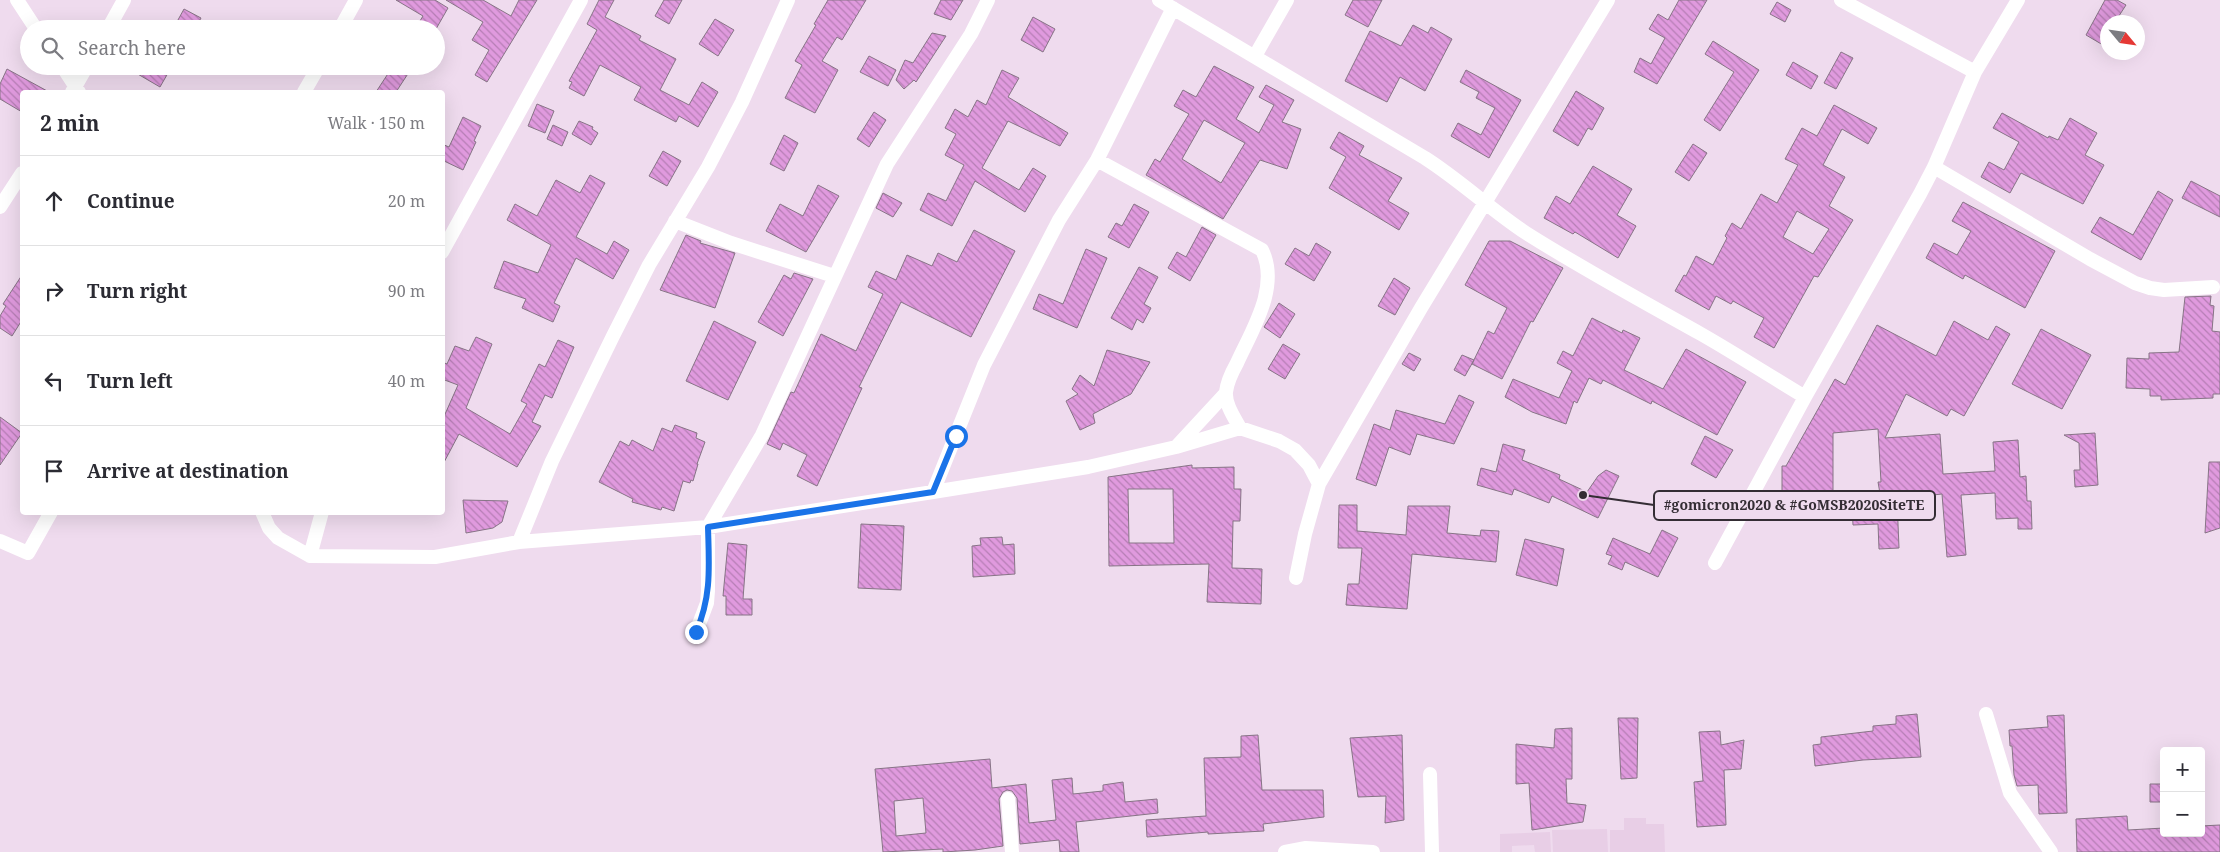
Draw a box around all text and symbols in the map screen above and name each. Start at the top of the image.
north arrow [2100,15,2145,60]
search box [20,20,445,75]
icon: search [38,34,66,62]
text: Search here [78,35,186,61]
text: 2 min [40,109,99,137]
text: Walk · 150 m [328,112,425,134]
icon: ahead [40,187,68,215]
text: Continue [87,188,175,214]
text: 20 m [388,190,425,212]
icon: right [40,277,68,305]
text: Turn right [87,278,187,304]
text: 90 m [388,280,425,302]
icon: left [40,367,68,395]
text: Turn left [87,368,173,394]
text: 40 m [388,370,425,392]
route start [945,425,968,448]
icon: arrive [40,457,68,485]
text: Arrive at destination [87,458,289,484]
callout: #gomicron2020 & #GoMSB2020SiteTE [1654,491,1935,520]
text: #gomicron2020 & #GoMSB2020SiteTE [1664,495,1924,514]
route end [685,621,708,644]
map controls [2160,747,2205,837]
button: + [2160,747,2205,792]
button: − [2160,792,2205,837]

